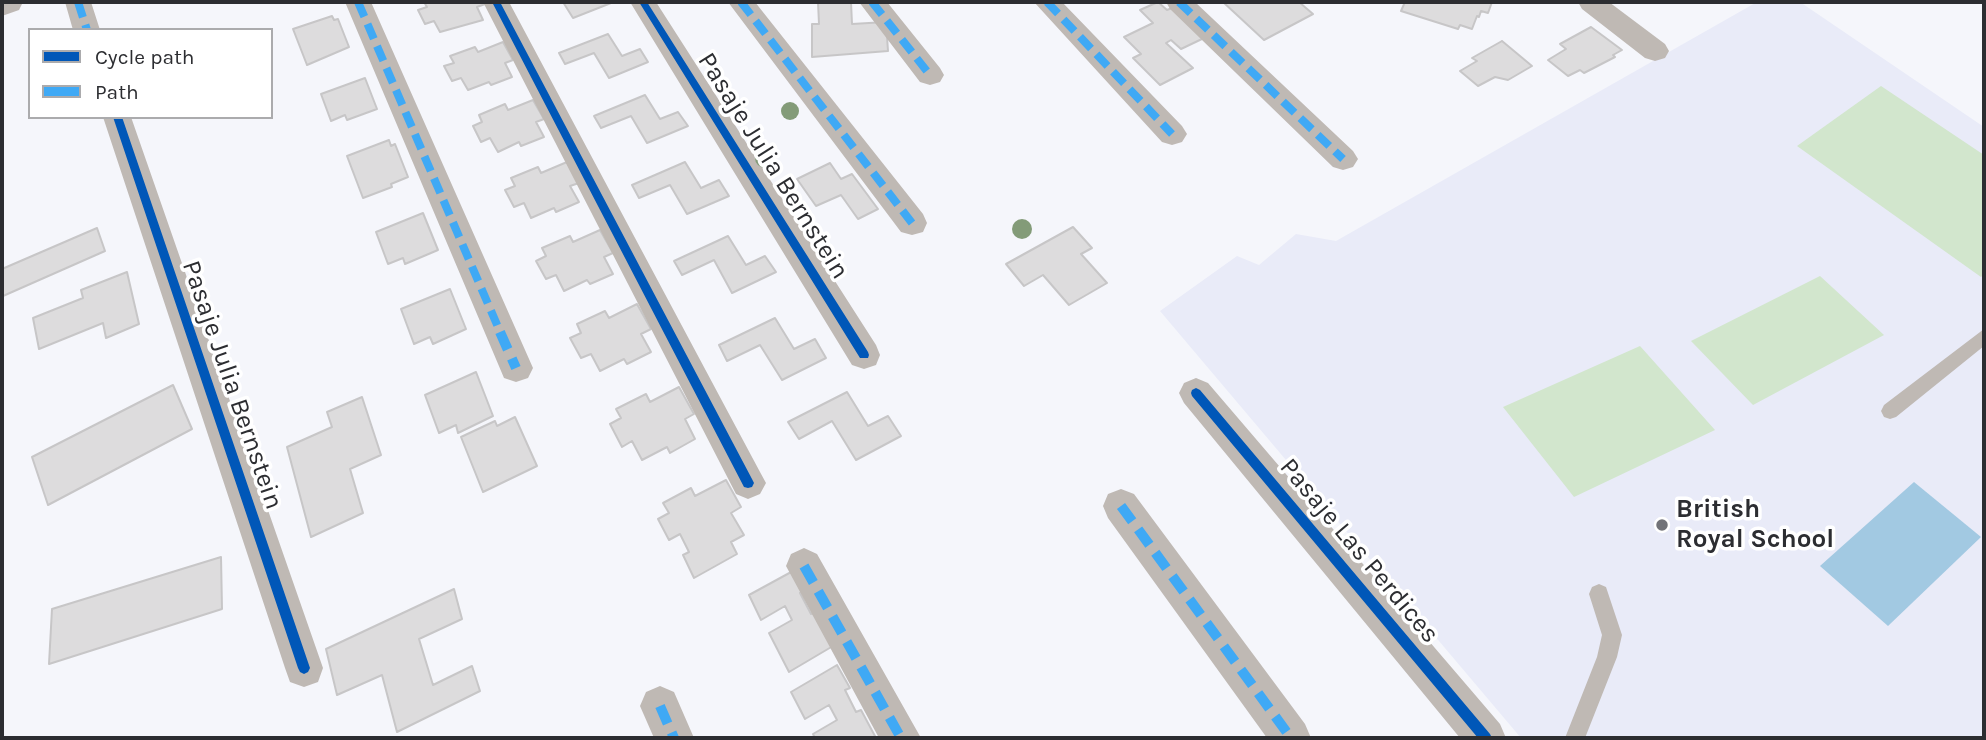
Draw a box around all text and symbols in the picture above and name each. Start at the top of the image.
legend [28,28,273,119]
text: Cycle path [95,45,195,69]
street label: Pasaje Julia Bernstein [691,47,855,285]
text: Path [95,80,139,104]
street label: Pasaje Julia Bernstein [175,257,289,513]
street label: Pasaje Las Perdices [1273,452,1445,650]
place label: British Royal School [1676,494,1834,556]
marker: British Royal School [1654,517,1670,533]

